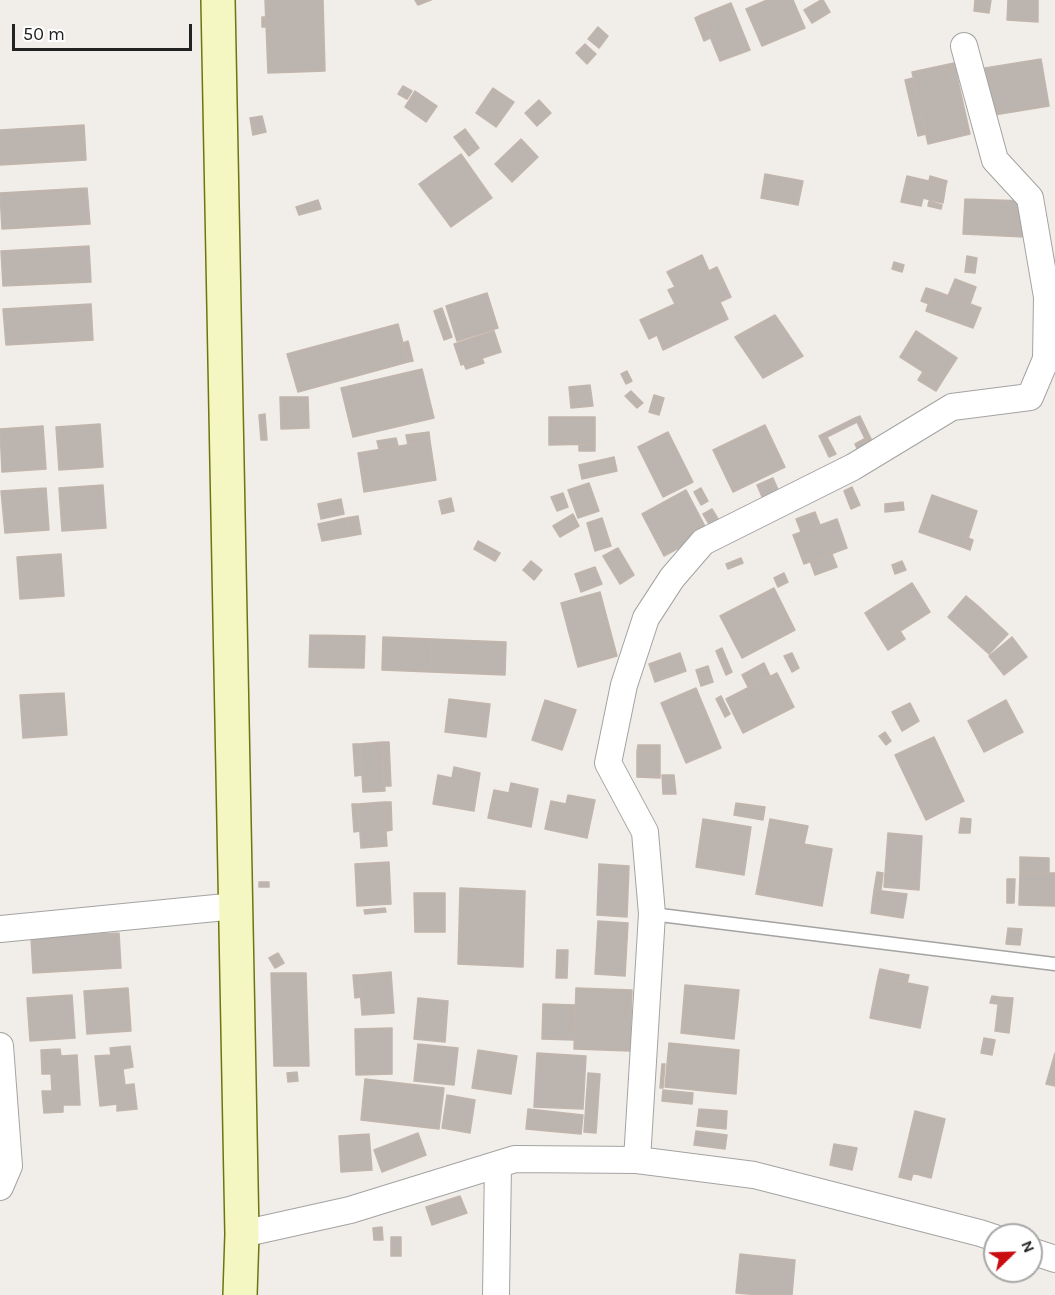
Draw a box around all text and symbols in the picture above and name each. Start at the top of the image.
scale bar [15,12,195,50]
text: 50 m [23,23,65,45]
north arrow [983,1223,1043,1283]
text: N [1017,1238,1039,1256]

